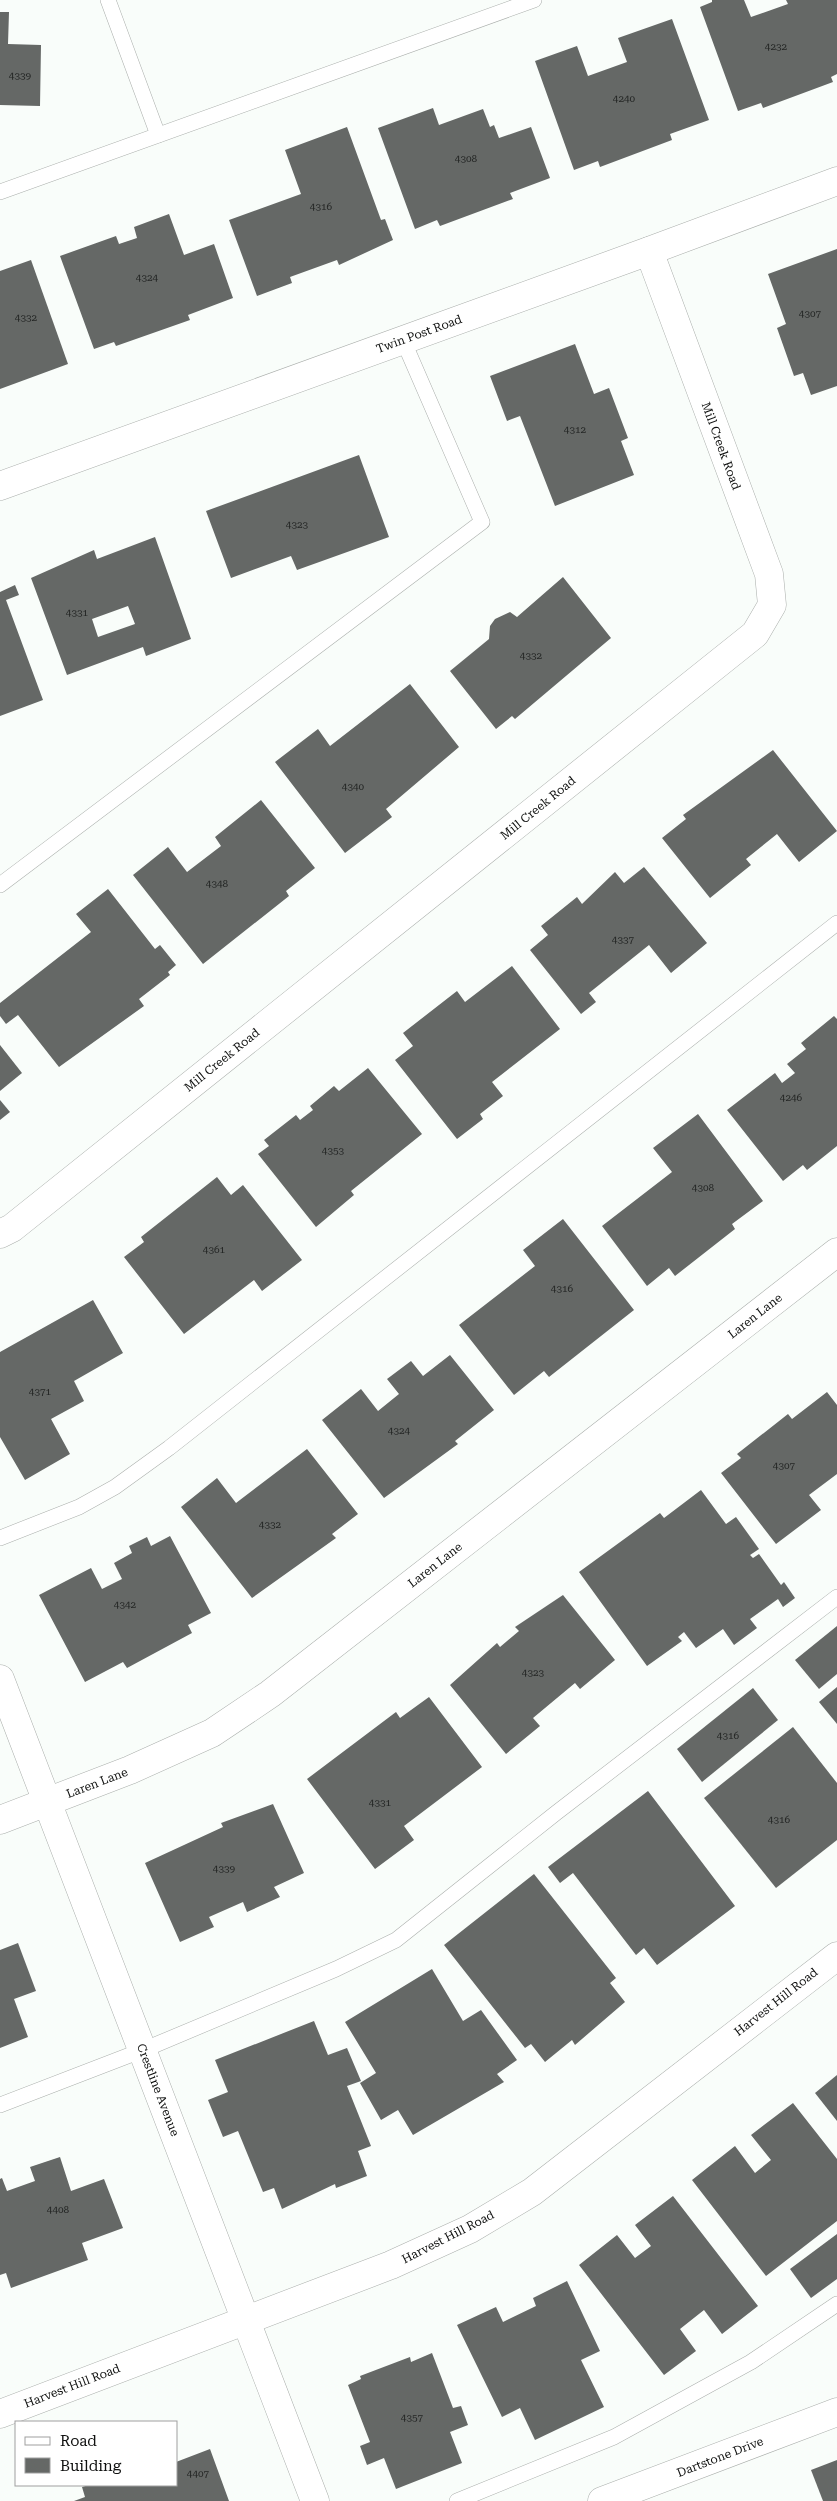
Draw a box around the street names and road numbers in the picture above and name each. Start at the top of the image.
street label: Twin Post Road [374,312,464,356]
street label: Mill Creek Road [699,400,743,492]
street label: Mill Creek Road [498,773,579,843]
street label: Mill Creek Road [182,1025,263,1095]
street label: Laren Lane [725,1290,785,1341]
street label: Laren Lane [405,1539,465,1590]
street label: Laren Lane [64,1765,130,1801]
street label: Harvest Hill Road [732,1965,821,2039]
street label: Crestline Avenue [134,2042,182,2139]
street label: Harvest Hill Road [399,2208,497,2266]
street label: Harvest Hill Road [22,2361,122,2411]
street label: Dartstone Drive [675,2434,766,2480]

